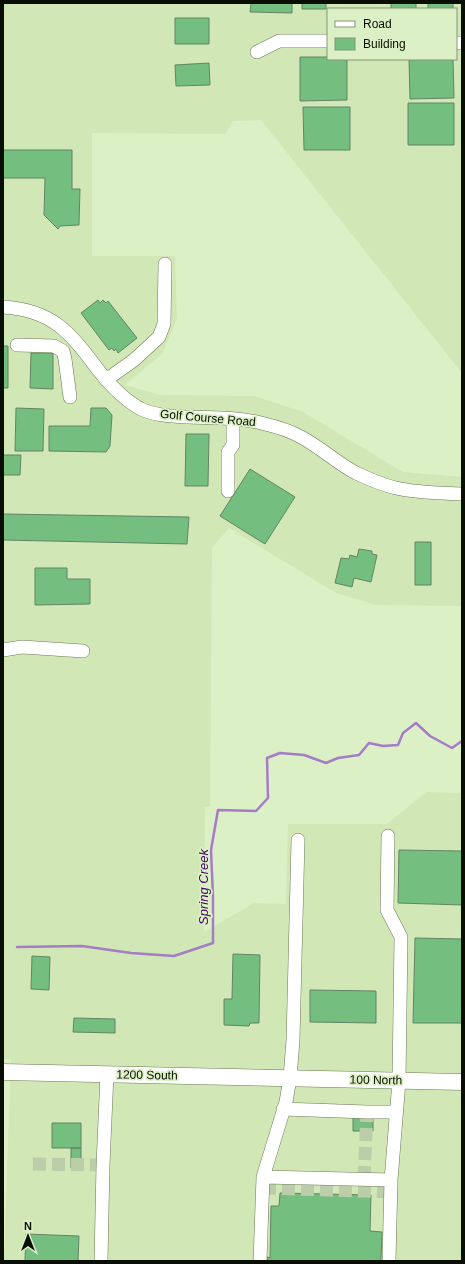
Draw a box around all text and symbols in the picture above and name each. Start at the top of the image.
legend [327,8,457,60]
text: Road [363,17,392,31]
text: Building [363,37,406,51]
street label: Golf Course Road [160,407,256,429]
water label: Spring Creek [196,848,211,925]
street label: 1200 South [116,1067,178,1083]
street label: 100 North [350,1073,402,1087]
north arrow [8,1216,48,1256]
text: N [24,1220,32,1232]

